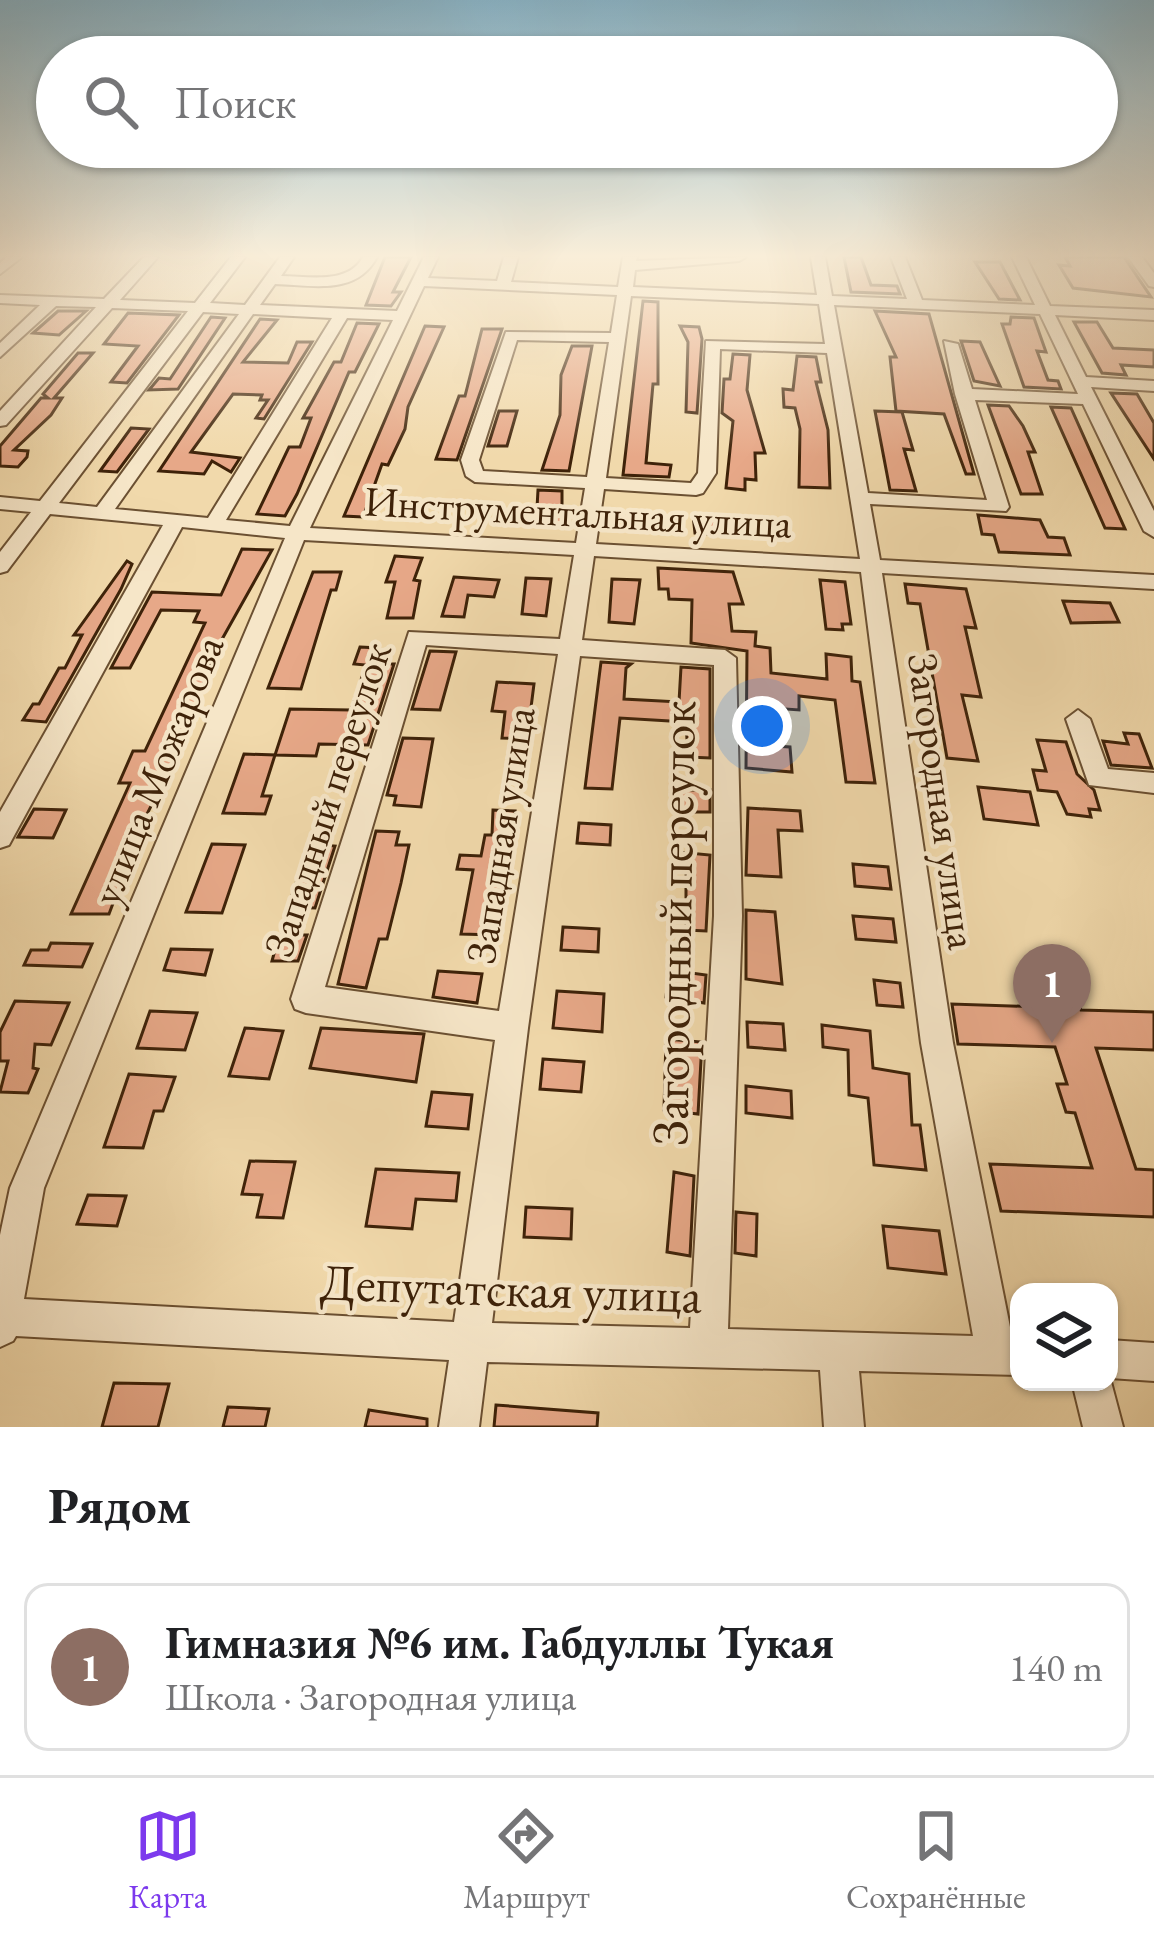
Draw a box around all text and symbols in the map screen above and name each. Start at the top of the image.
search box [36,36,1118,168]
icon: search [78,69,144,135]
text: Поиск [174,73,296,131]
street label: Инструментальная улица [363,473,793,551]
street label: улица Можарова [78,627,236,913]
street label: Западный переулок [250,635,404,963]
street label: Загородная улица [895,649,991,953]
your location [732,696,792,756]
street label: Загородный переулок [636,700,710,1146]
street label: Западная улица [453,703,547,967]
pin: 1 [1013,944,1091,1043]
street label: Депутатская улица [319,1248,704,1328]
map controls [1010,1283,1118,1391]
button: layers [1010,1283,1118,1391]
text: Рядом [48,1472,191,1538]
text: Гимназия №6 им. Габдуллы Тукая [165,1613,834,1671]
text: 1 [80,1642,100,1693]
text: 140 m [1009,1642,1103,1693]
text: Школа · Загородная улица [165,1671,576,1722]
tab: Карта [128,1803,207,1918]
tab: Маршрут [463,1803,590,1918]
tab: Сохранённые [846,1803,1026,1918]

